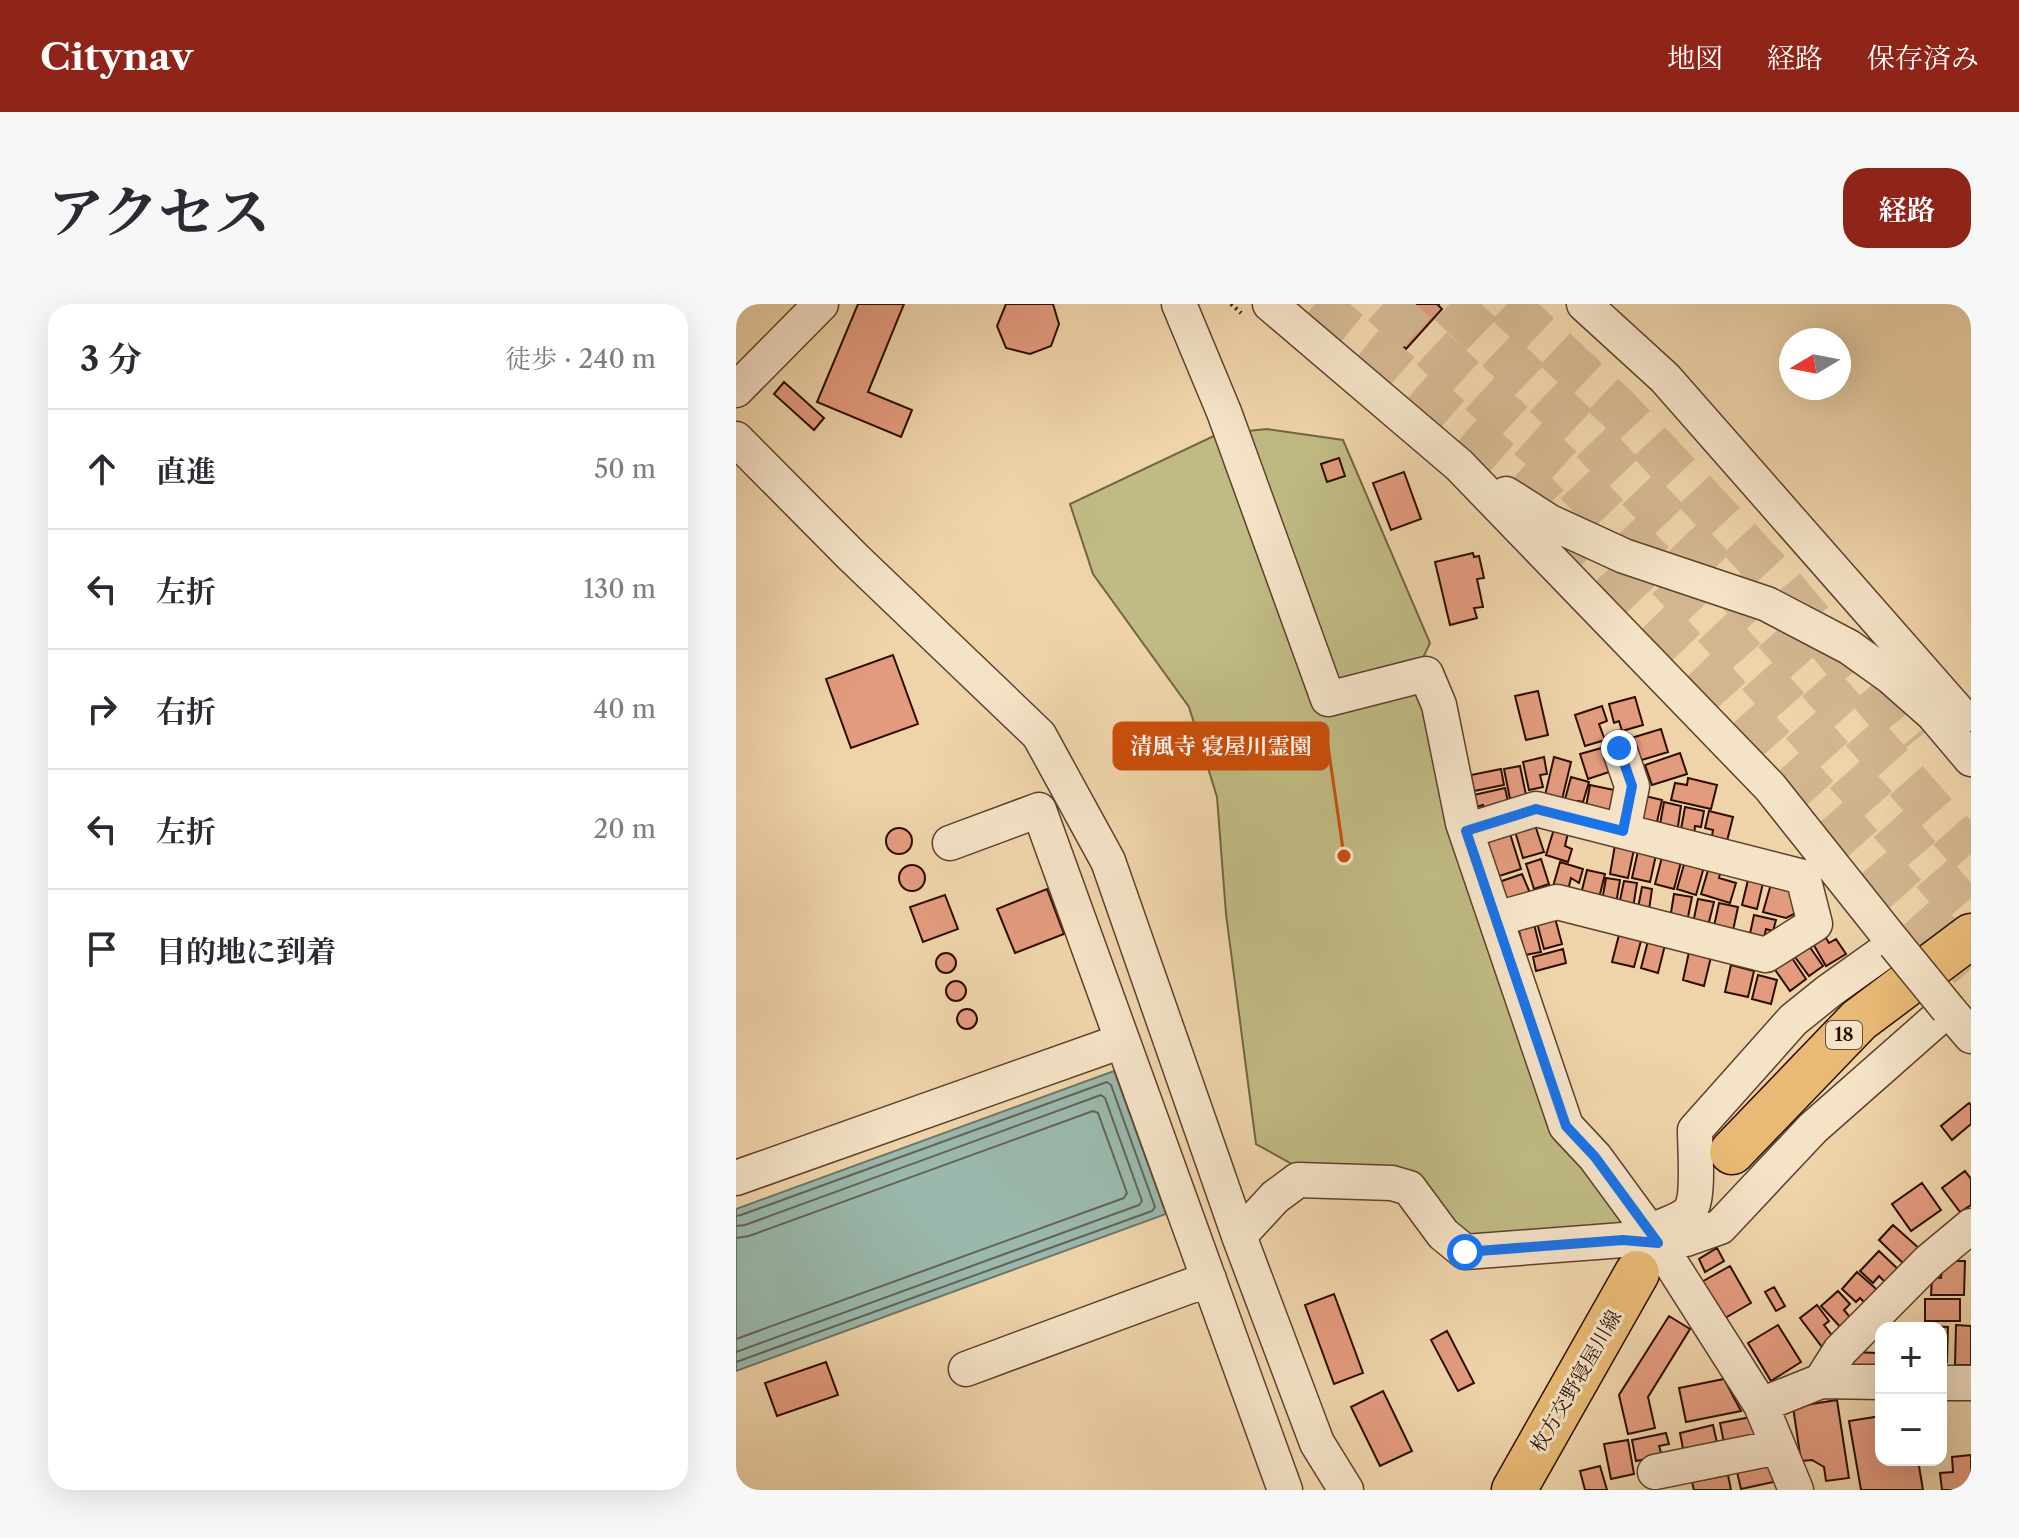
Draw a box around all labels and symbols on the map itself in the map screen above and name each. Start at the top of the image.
north arrow [1779,328,1851,400]
callout: 清風寺 寝屋川霊園 [1114,723,1328,769]
route end [1601,730,1637,766]
text: 清風寺 寝屋川霊園 [1130,733,1312,760]
road number: 18 [1826,1021,1862,1049]
route start [1447,1234,1483,1270]
street label: 枚方交野寝屋川線 [1526,1306,1626,1456]

